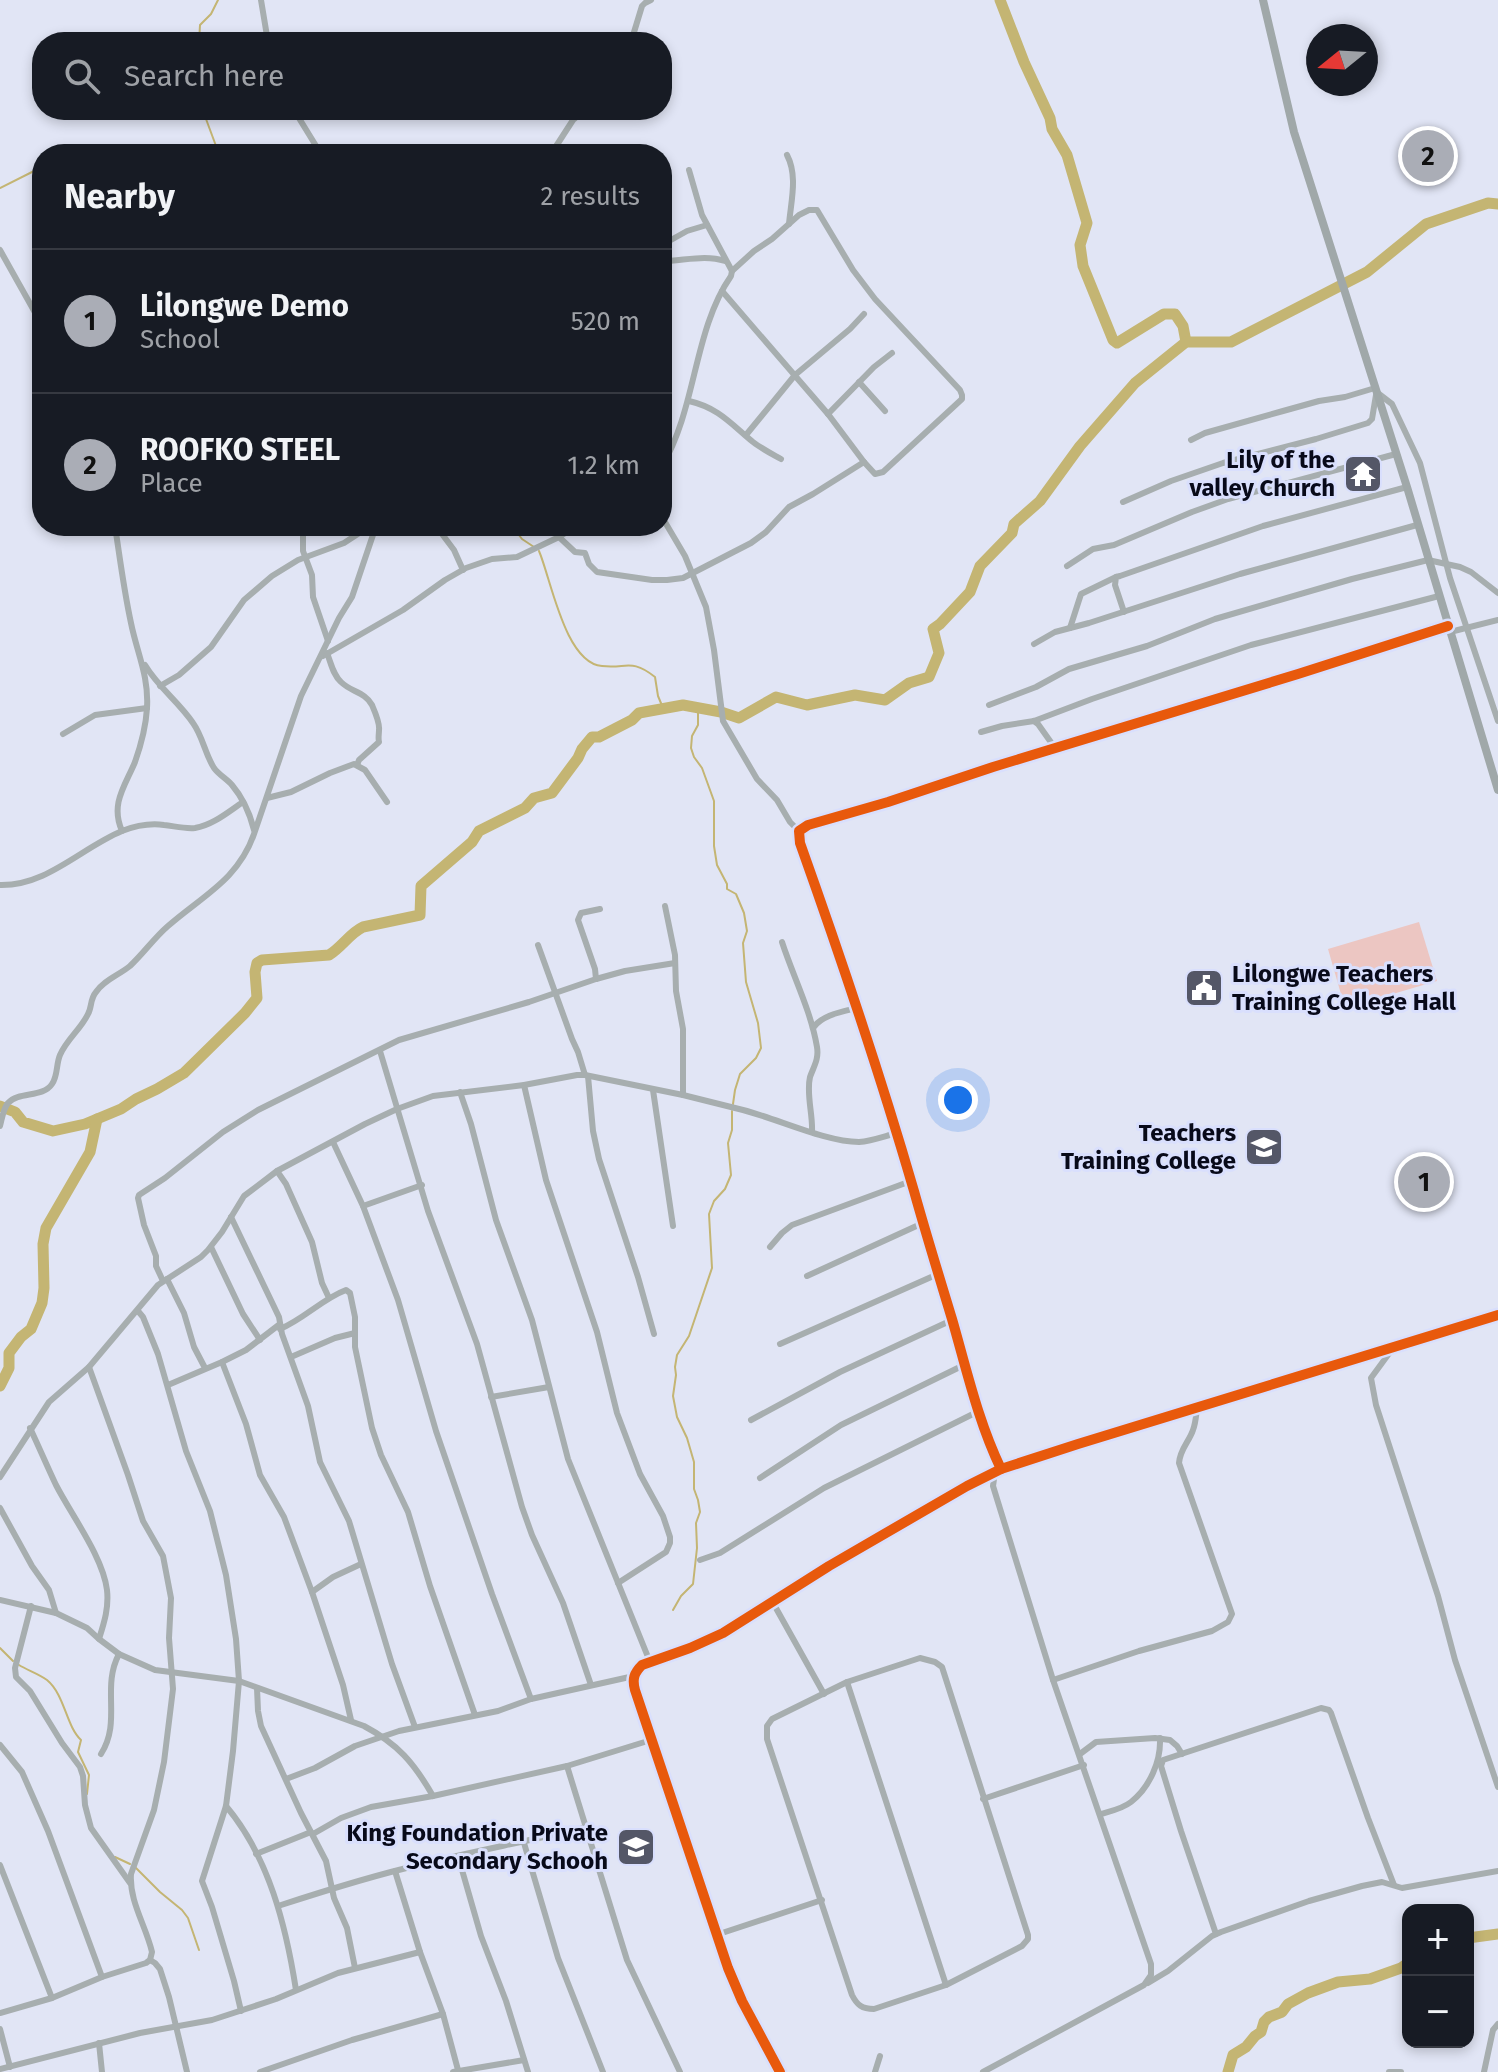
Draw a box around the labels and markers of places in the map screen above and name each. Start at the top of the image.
pin: 2 [1402,126,1454,186]
place label: Lily of the valley Church [1189,446,1335,502]
temple icon: Lily of the valley Church [1342,453,1384,495]
place label: Lilongwe Teachers Training College Hall [1232,960,1457,1016]
public building icon: Lilongwe Teachers Training College Hall [1183,967,1225,1009]
place label: Teachers Training College [1061,1119,1236,1175]
school or university icon: Teachers Training College [1243,1126,1285,1168]
pin: 1 [1398,1152,1450,1212]
place label: King Foundation Private Secondary Schooh [346,1819,608,1875]
school or university icon: King Foundation Private Secondary Schooh [615,1826,657,1868]

